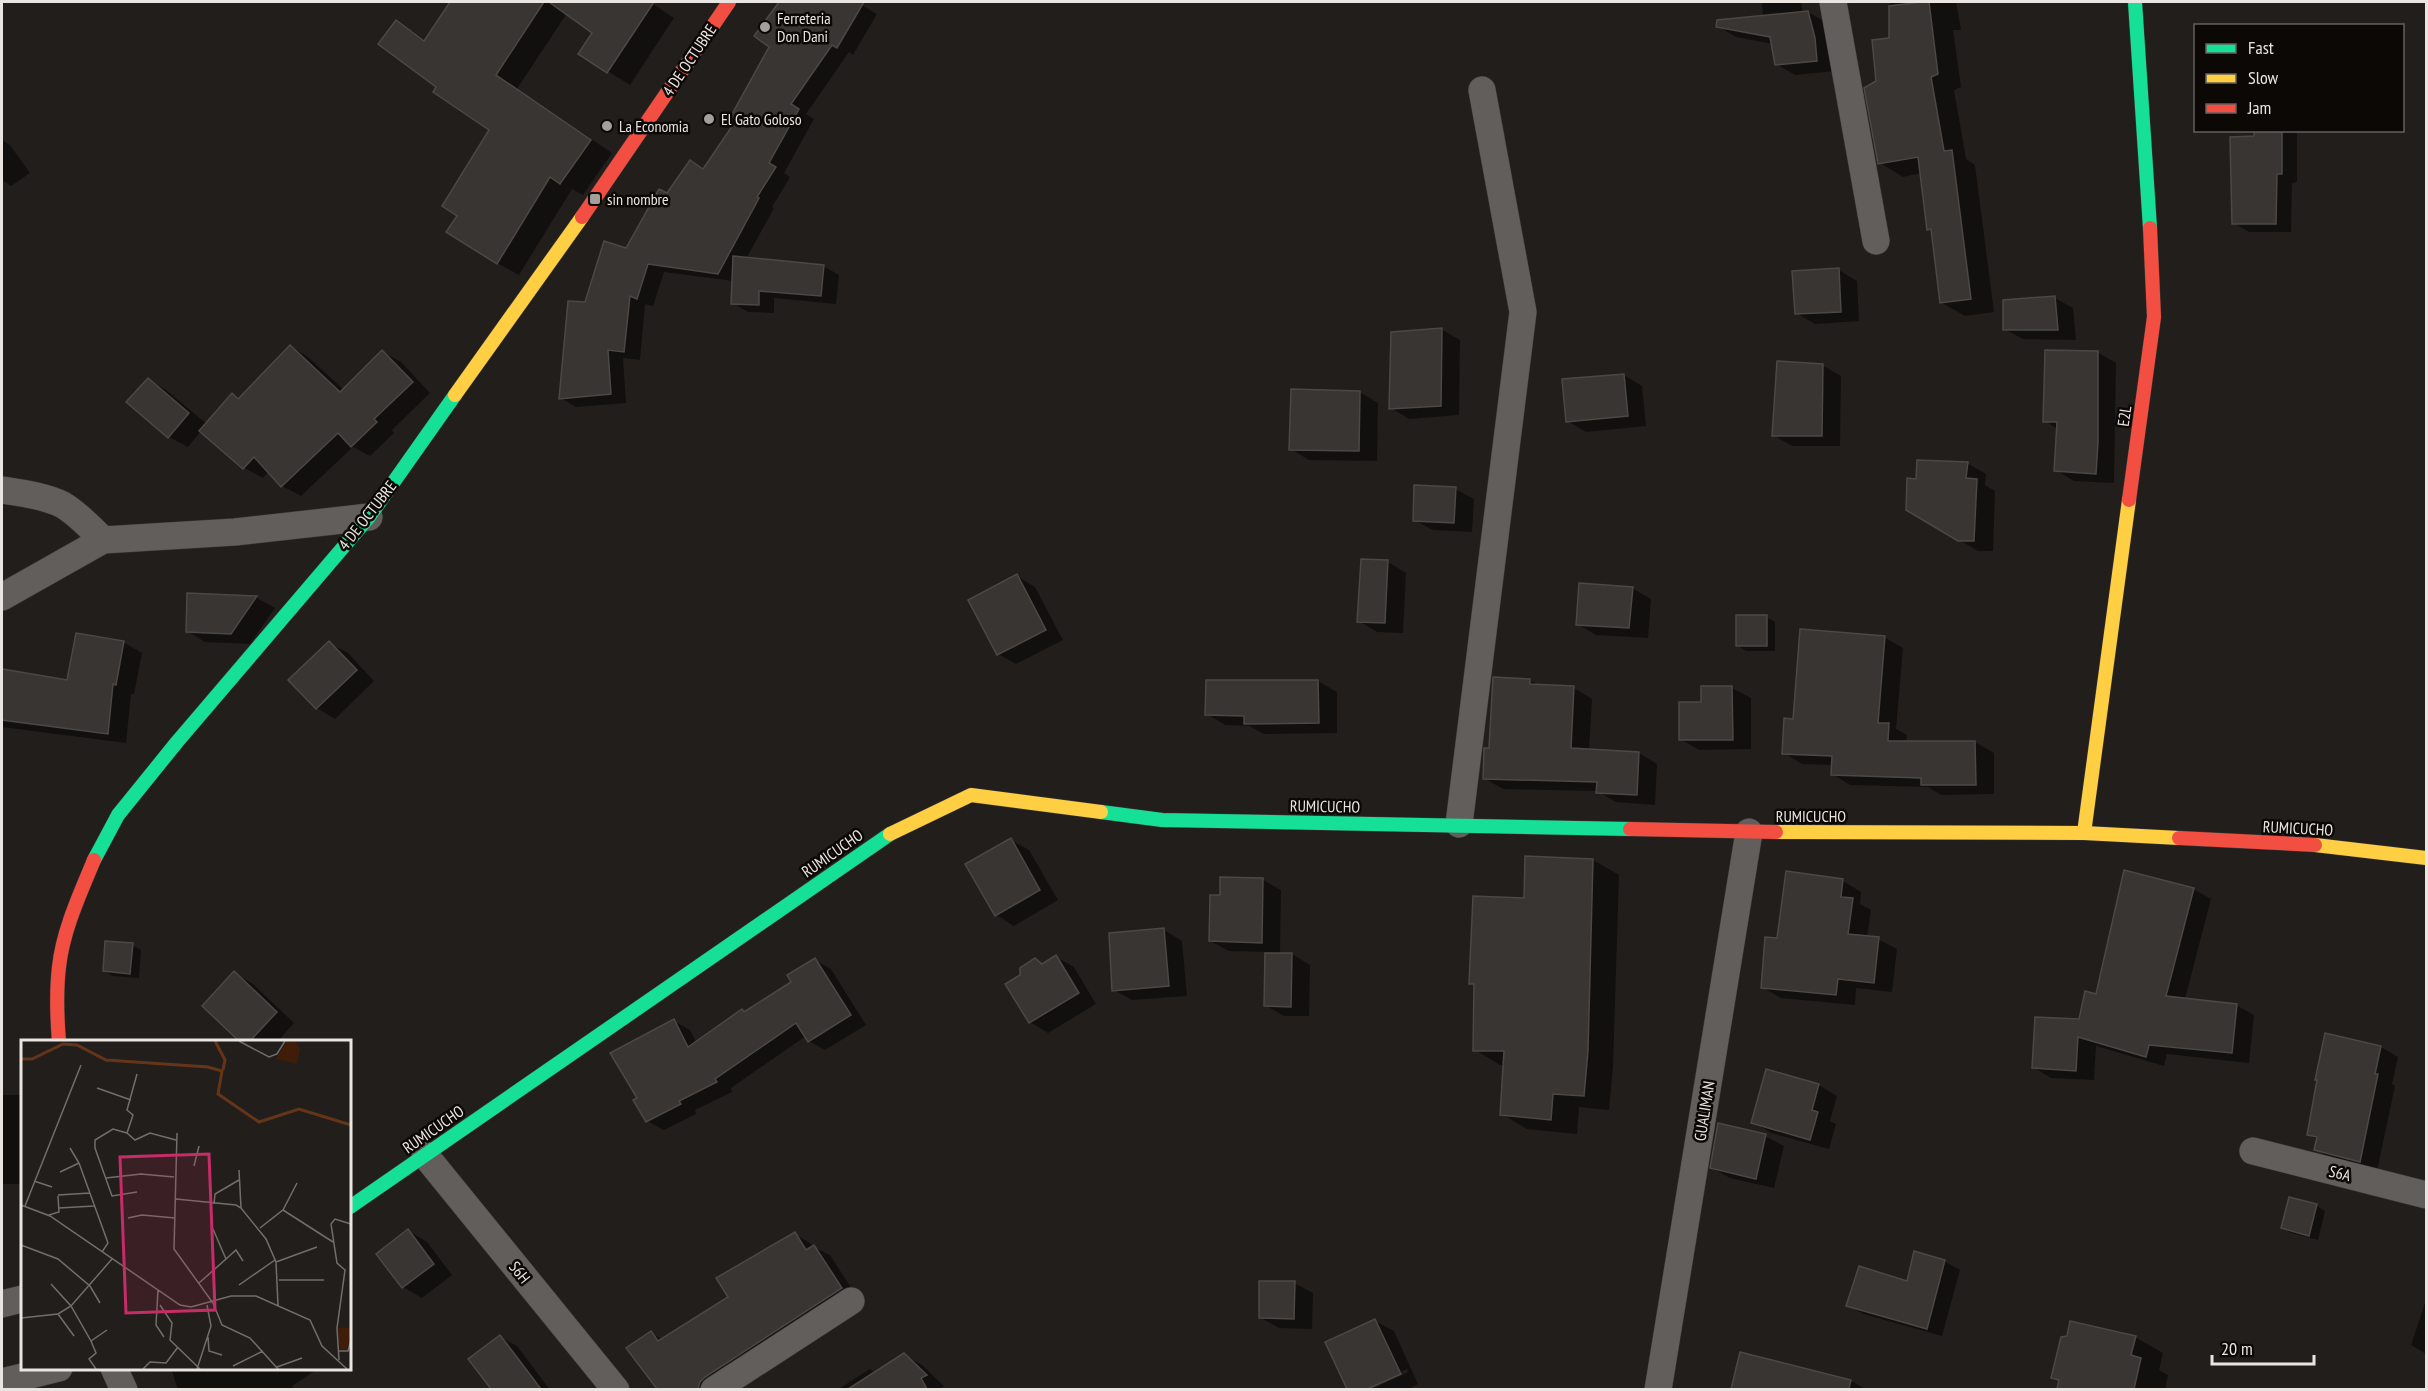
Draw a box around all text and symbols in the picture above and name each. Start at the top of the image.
place label: Ferreteria Don Dani [777,8,831,46]
street label: 4 DE OCTUBRE [658,20,720,100]
marker: Ferreteria Don Dani [758,20,772,34]
legend [2194,24,2404,132]
text: Fast [2248,36,2274,59]
text: Slow [2248,66,2279,89]
text: Jam [2247,96,2271,119]
place label: El Gato Goloso [721,109,802,129]
marker: El Gato Goloso [702,112,716,126]
place label: La Economia [619,116,689,136]
marker: La Economia [600,119,614,133]
place label: sin nombre [607,189,669,209]
marker: sin nombre [588,192,602,206]
street label: E2L [2113,404,2135,428]
street label: 4 DE OCTUBRE [334,476,400,554]
street label: RUMICUCHO [1290,795,1361,817]
street label: RUMICUCHO [1776,806,1846,826]
street label: RUMICUCHO [2262,816,2334,840]
street label: RUMICUCHO [797,825,867,881]
inset map [21,1040,351,1370]
street label: GUALIMAN [1689,1080,1719,1142]
street label: RUMICUCHO [398,1101,468,1157]
street label: S6A [2327,1161,2353,1185]
street label: S6H [505,1257,535,1287]
scale bar [2212,1328,2314,1366]
text: 20 m [2221,1337,2253,1360]

